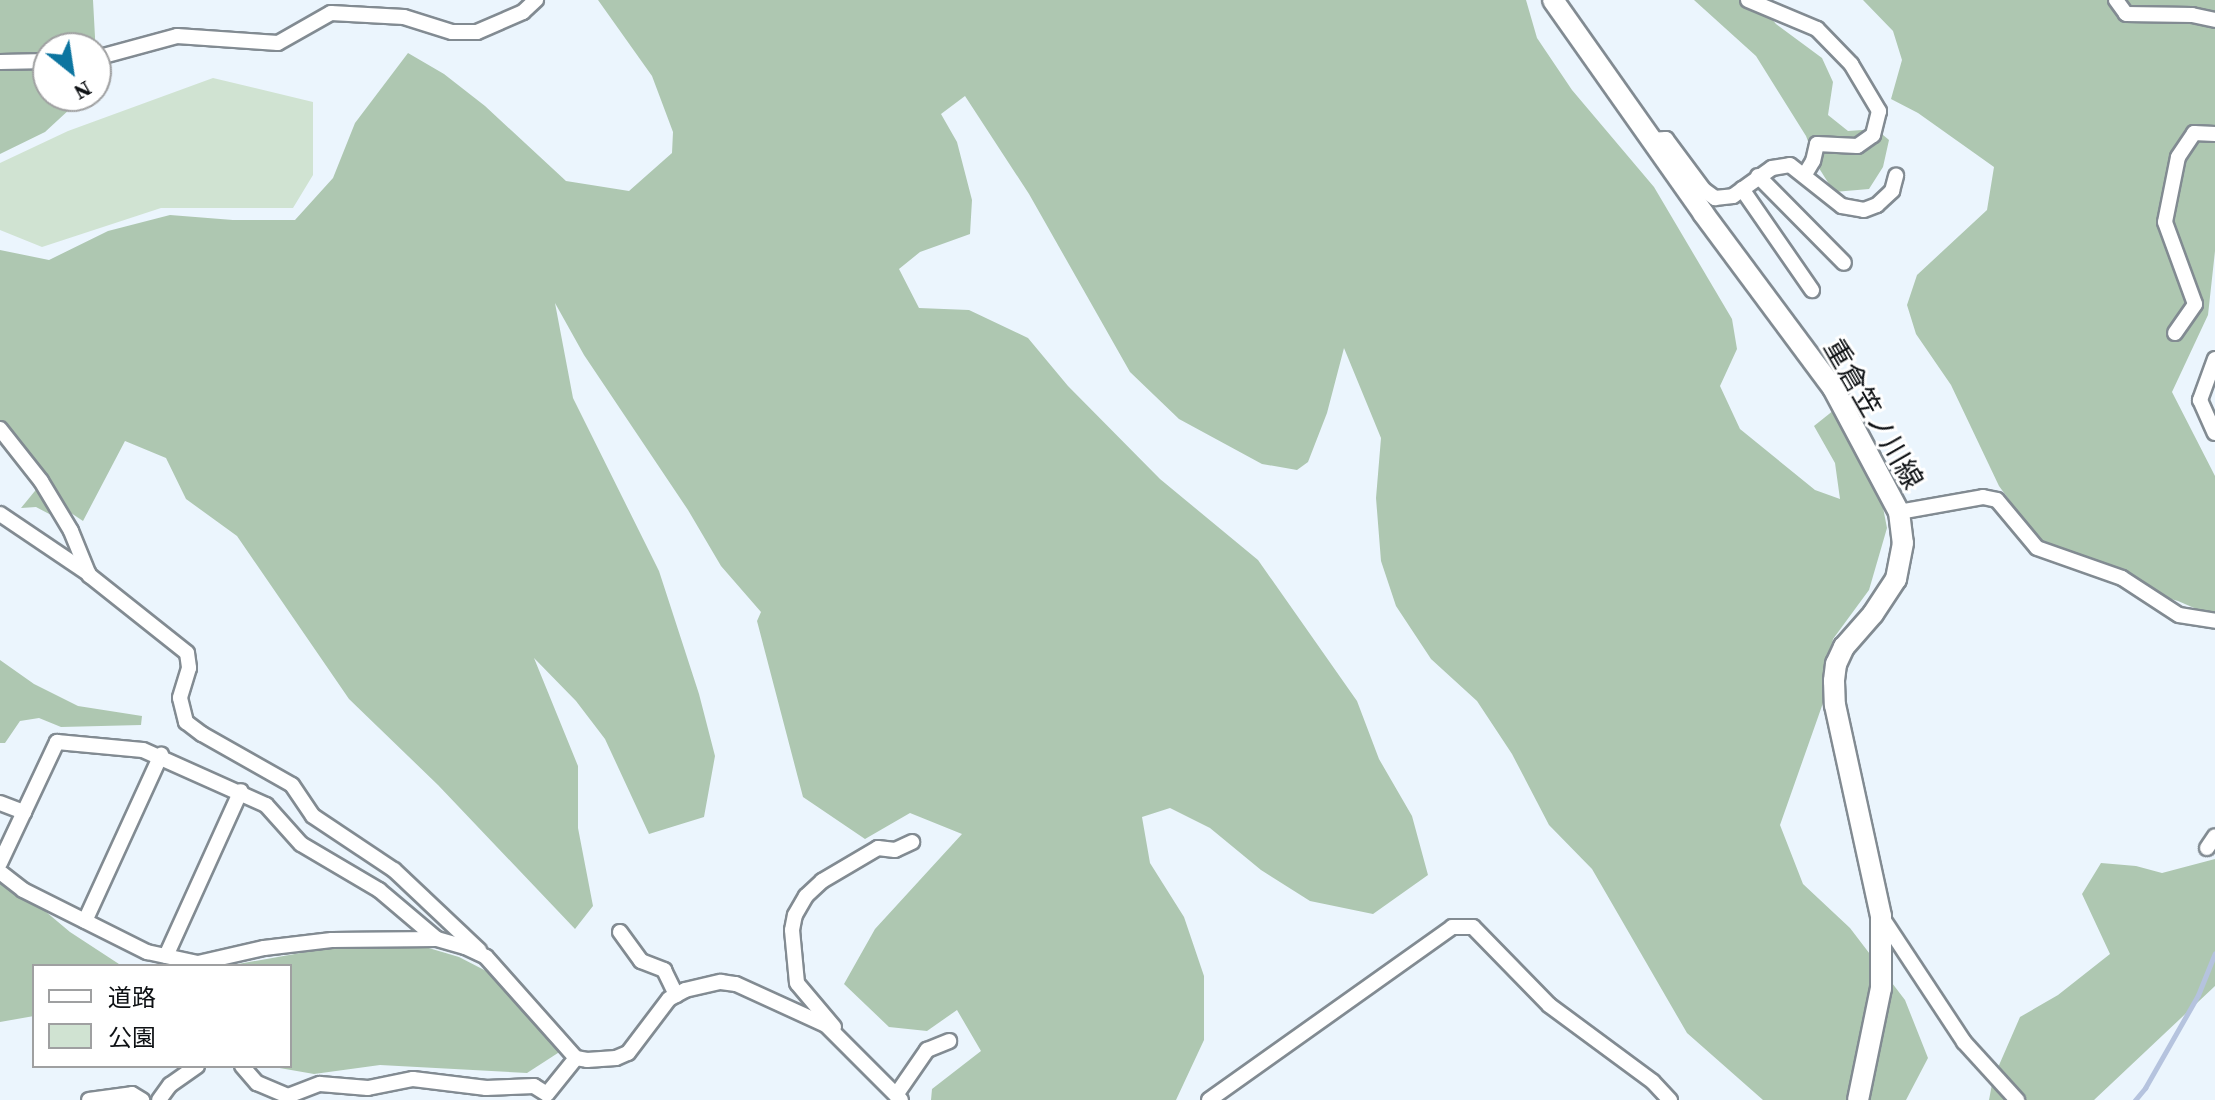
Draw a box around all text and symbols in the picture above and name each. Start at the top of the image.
north arrow [32,32,112,112]
text: N [69,74,97,108]
street label: 重倉笠ノ川線 [1817,333,1931,495]
legend [32,964,292,1068]
text: 道路 [108,981,156,1014]
text: 公園 [108,1021,156,1054]

